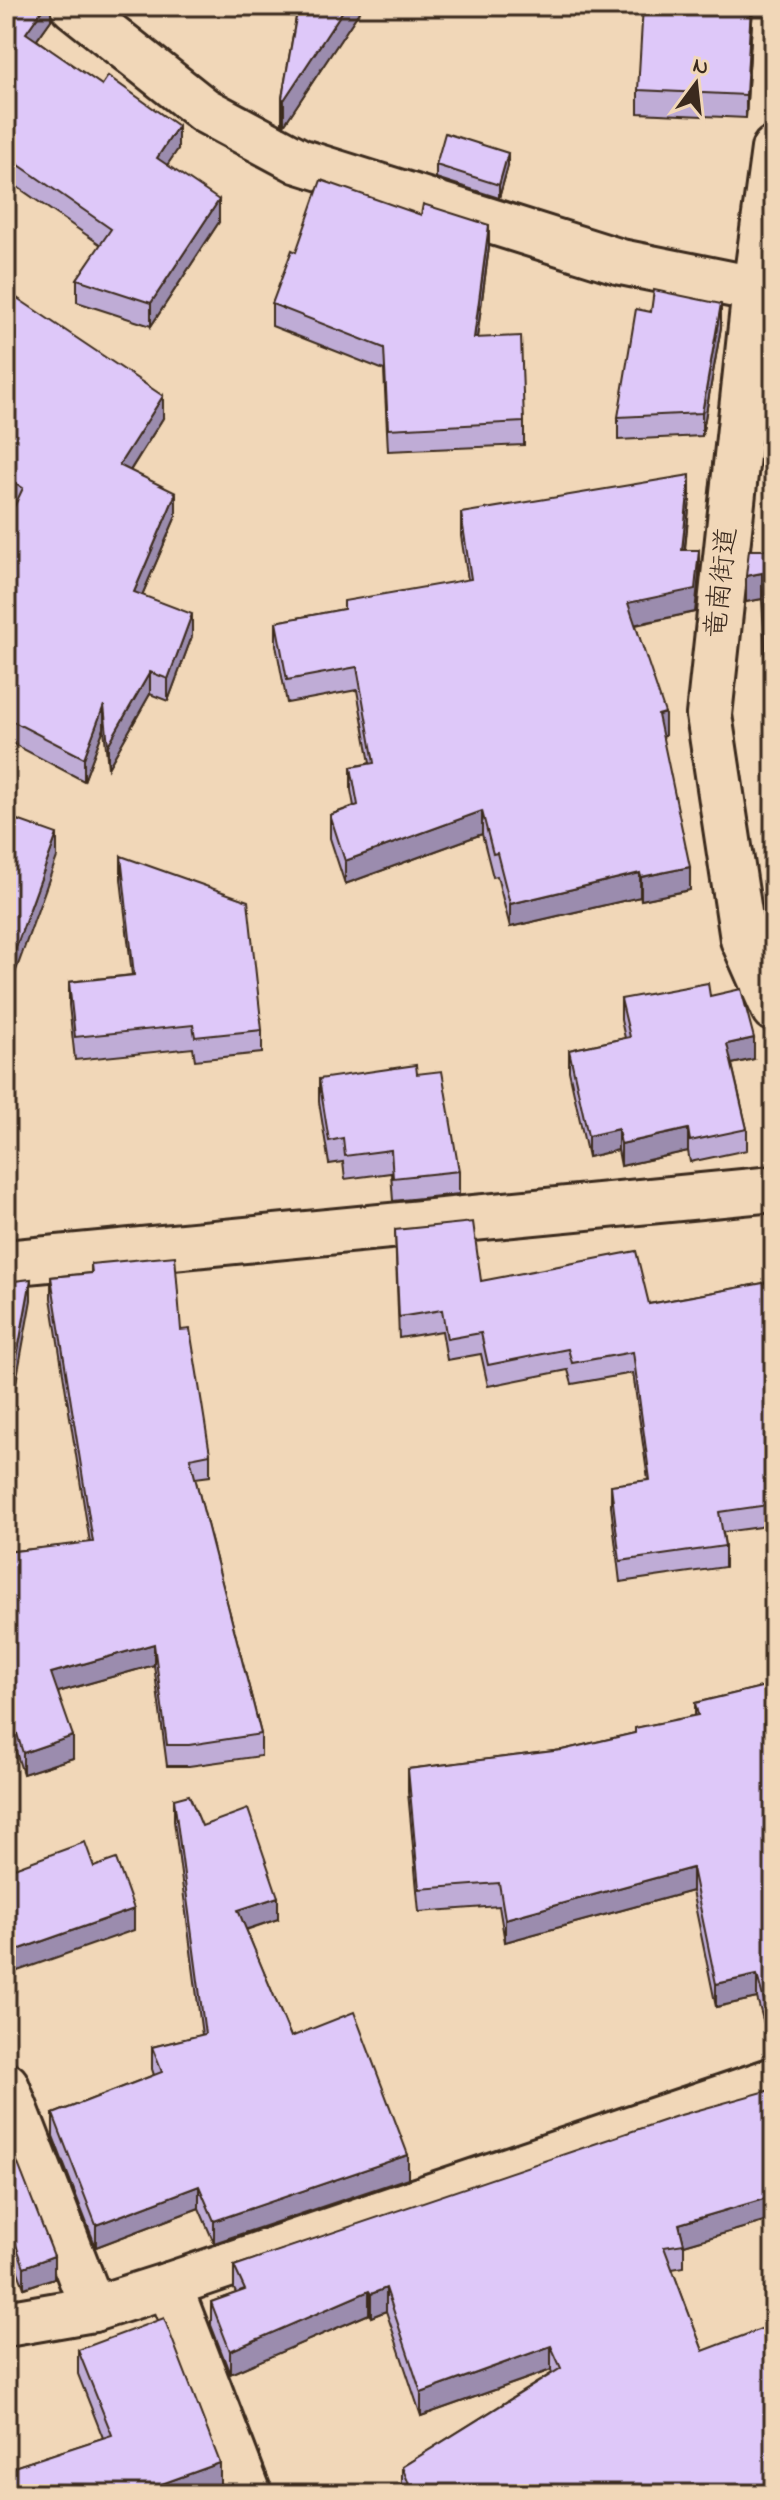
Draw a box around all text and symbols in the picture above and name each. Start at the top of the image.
north arrow [656,44,736,124]
text: N [689,50,712,85]
street label: 竜南街道 [697,525,749,641]

